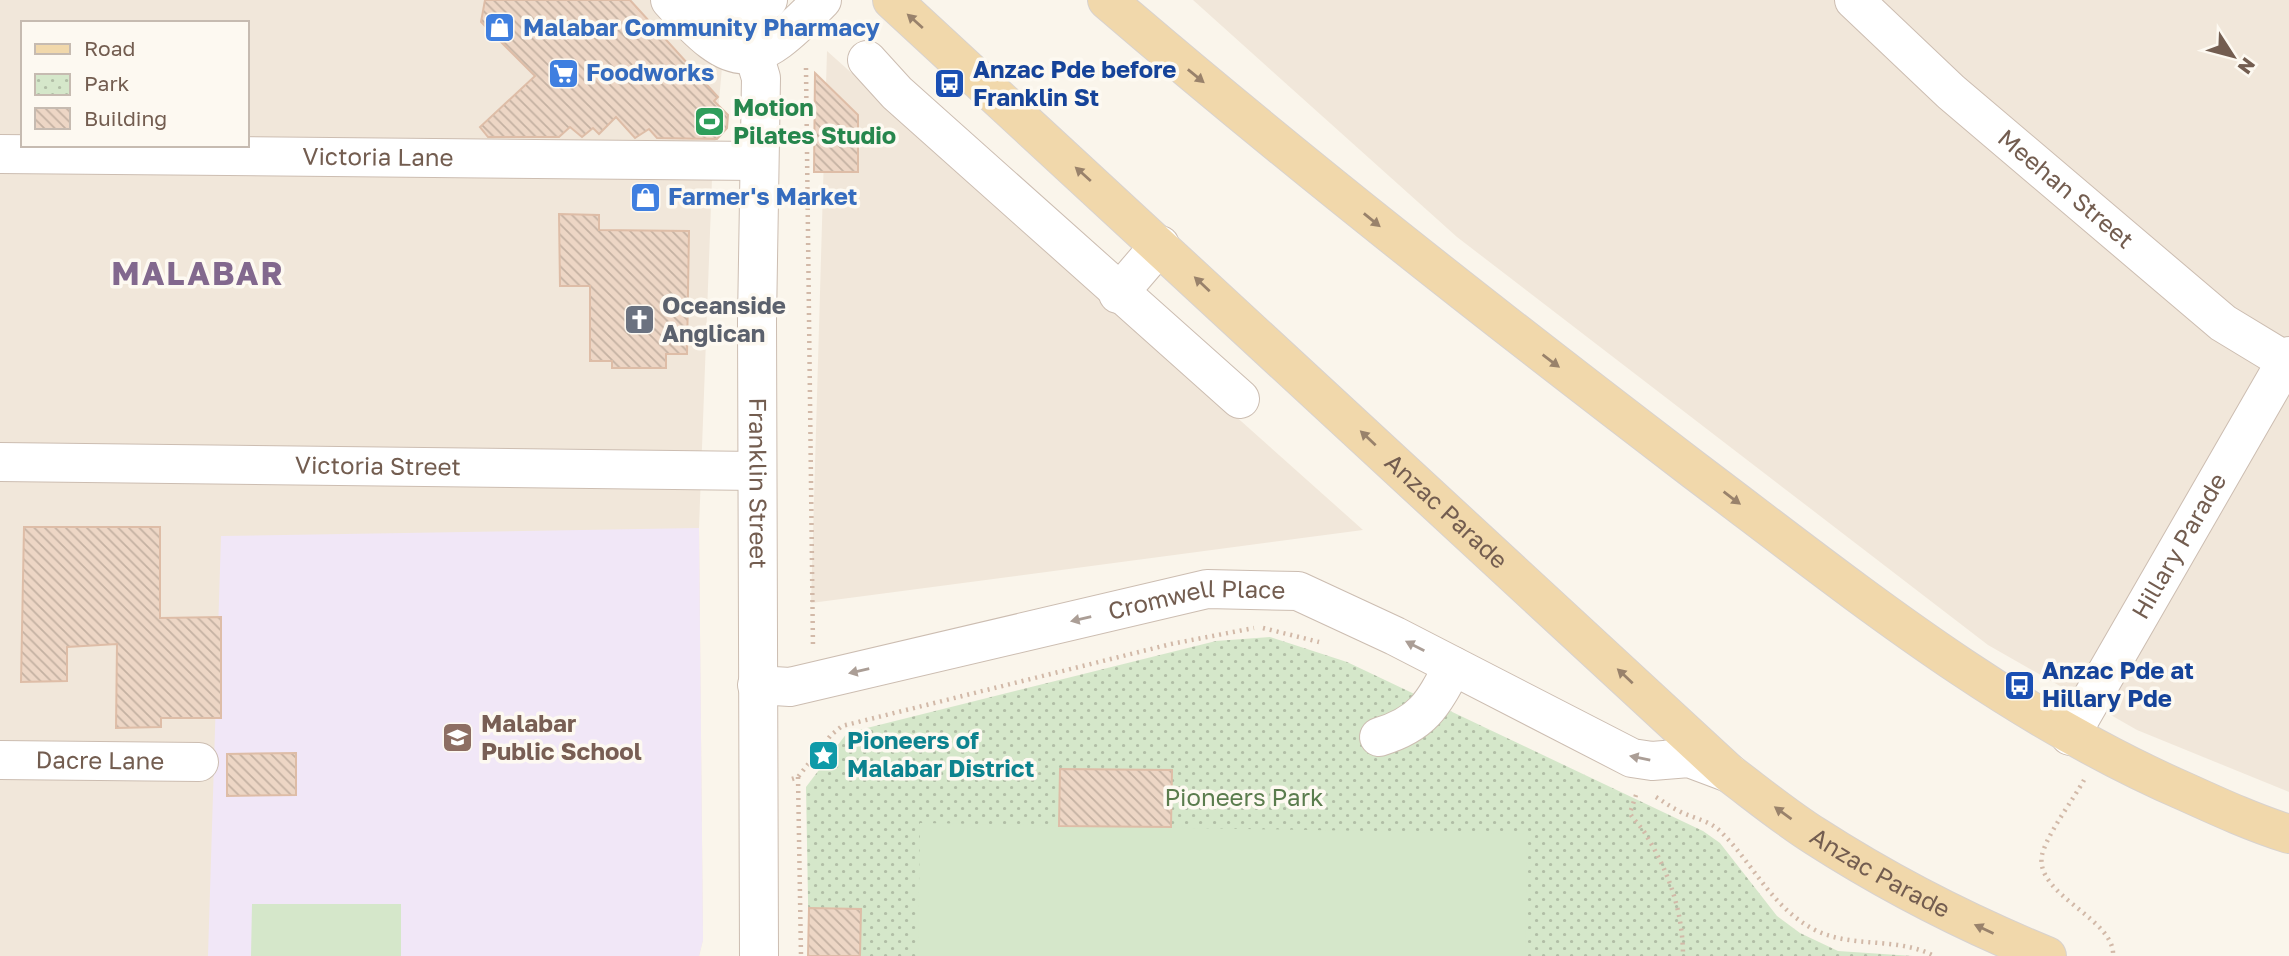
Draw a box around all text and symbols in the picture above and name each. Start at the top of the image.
shop icon: Malabar Community Pharmacy [483,11,517,45]
place label: Malabar Community Pharmacy [523,12,881,41]
one-way arrow [906,13,924,29]
legend [21,21,248,147]
north arrow [2198,21,2268,91]
text: Road [84,35,135,61]
place label: Anzac Pde before Franklin St [973,54,1176,111]
text: N [2234,54,2261,79]
supermarket icon: Foodworks [546,56,580,90]
place label: Foodworks [586,57,714,86]
bus stop icon: Anzac Pde before Franklin St [933,67,967,101]
one-way arrow [1187,68,1205,83]
text: Park [84,70,130,96]
place label: Motion Pilates Studio [733,92,896,149]
text: Building [84,105,167,131]
sports icon: Motion Pilates Studio [693,105,727,139]
street label: Meehan Street [1993,123,2140,254]
street label: Victoria Lane [302,141,454,171]
one-way arrow [1075,167,1092,183]
shop icon: Farmer's Market [628,180,662,214]
place label: Farmer's Market [668,181,857,210]
one-way arrow [1364,212,1381,227]
district label: MALABAR [111,254,285,292]
one-way arrow [1194,276,1211,292]
place label: Oceanside Anglican [662,290,786,347]
church icon: Oceanside Anglican [622,303,656,337]
one-way arrow [1542,353,1560,367]
street label: Franklin Street [744,398,774,569]
one-way arrow [1360,431,1377,447]
street label: Anzac Parade [1380,447,1514,574]
street label: Victoria Street [295,450,461,480]
street label: Hillary Parade [2125,467,2231,624]
one-way arrow [1723,491,1741,505]
street label: Cromwell Place [1105,573,1286,625]
one-way arrow [1070,613,1092,624]
one-way arrow [1405,641,1425,652]
place label: Anzac Pde at Hillary Pde [2042,655,2194,712]
one-way arrow [848,665,870,676]
bus stop icon: Anzac Pde at Hillary Pde [2002,668,2036,702]
one-way arrow [1617,669,1634,685]
place label: Malabar Public School [481,708,642,765]
school or university icon: Malabar Public School [441,721,475,755]
place label: Pioneers of Malabar District [847,725,1034,782]
place icon: Pioneers of Malabar District [807,738,841,772]
street label: Dacre Lane [36,744,164,775]
one-way arrow [1629,753,1651,764]
park label: Pioneers Park [1164,782,1324,811]
one-way arrow [1775,806,1793,821]
street label: Anzac Parade [1805,821,1955,923]
one-way arrow [1974,923,1994,935]

